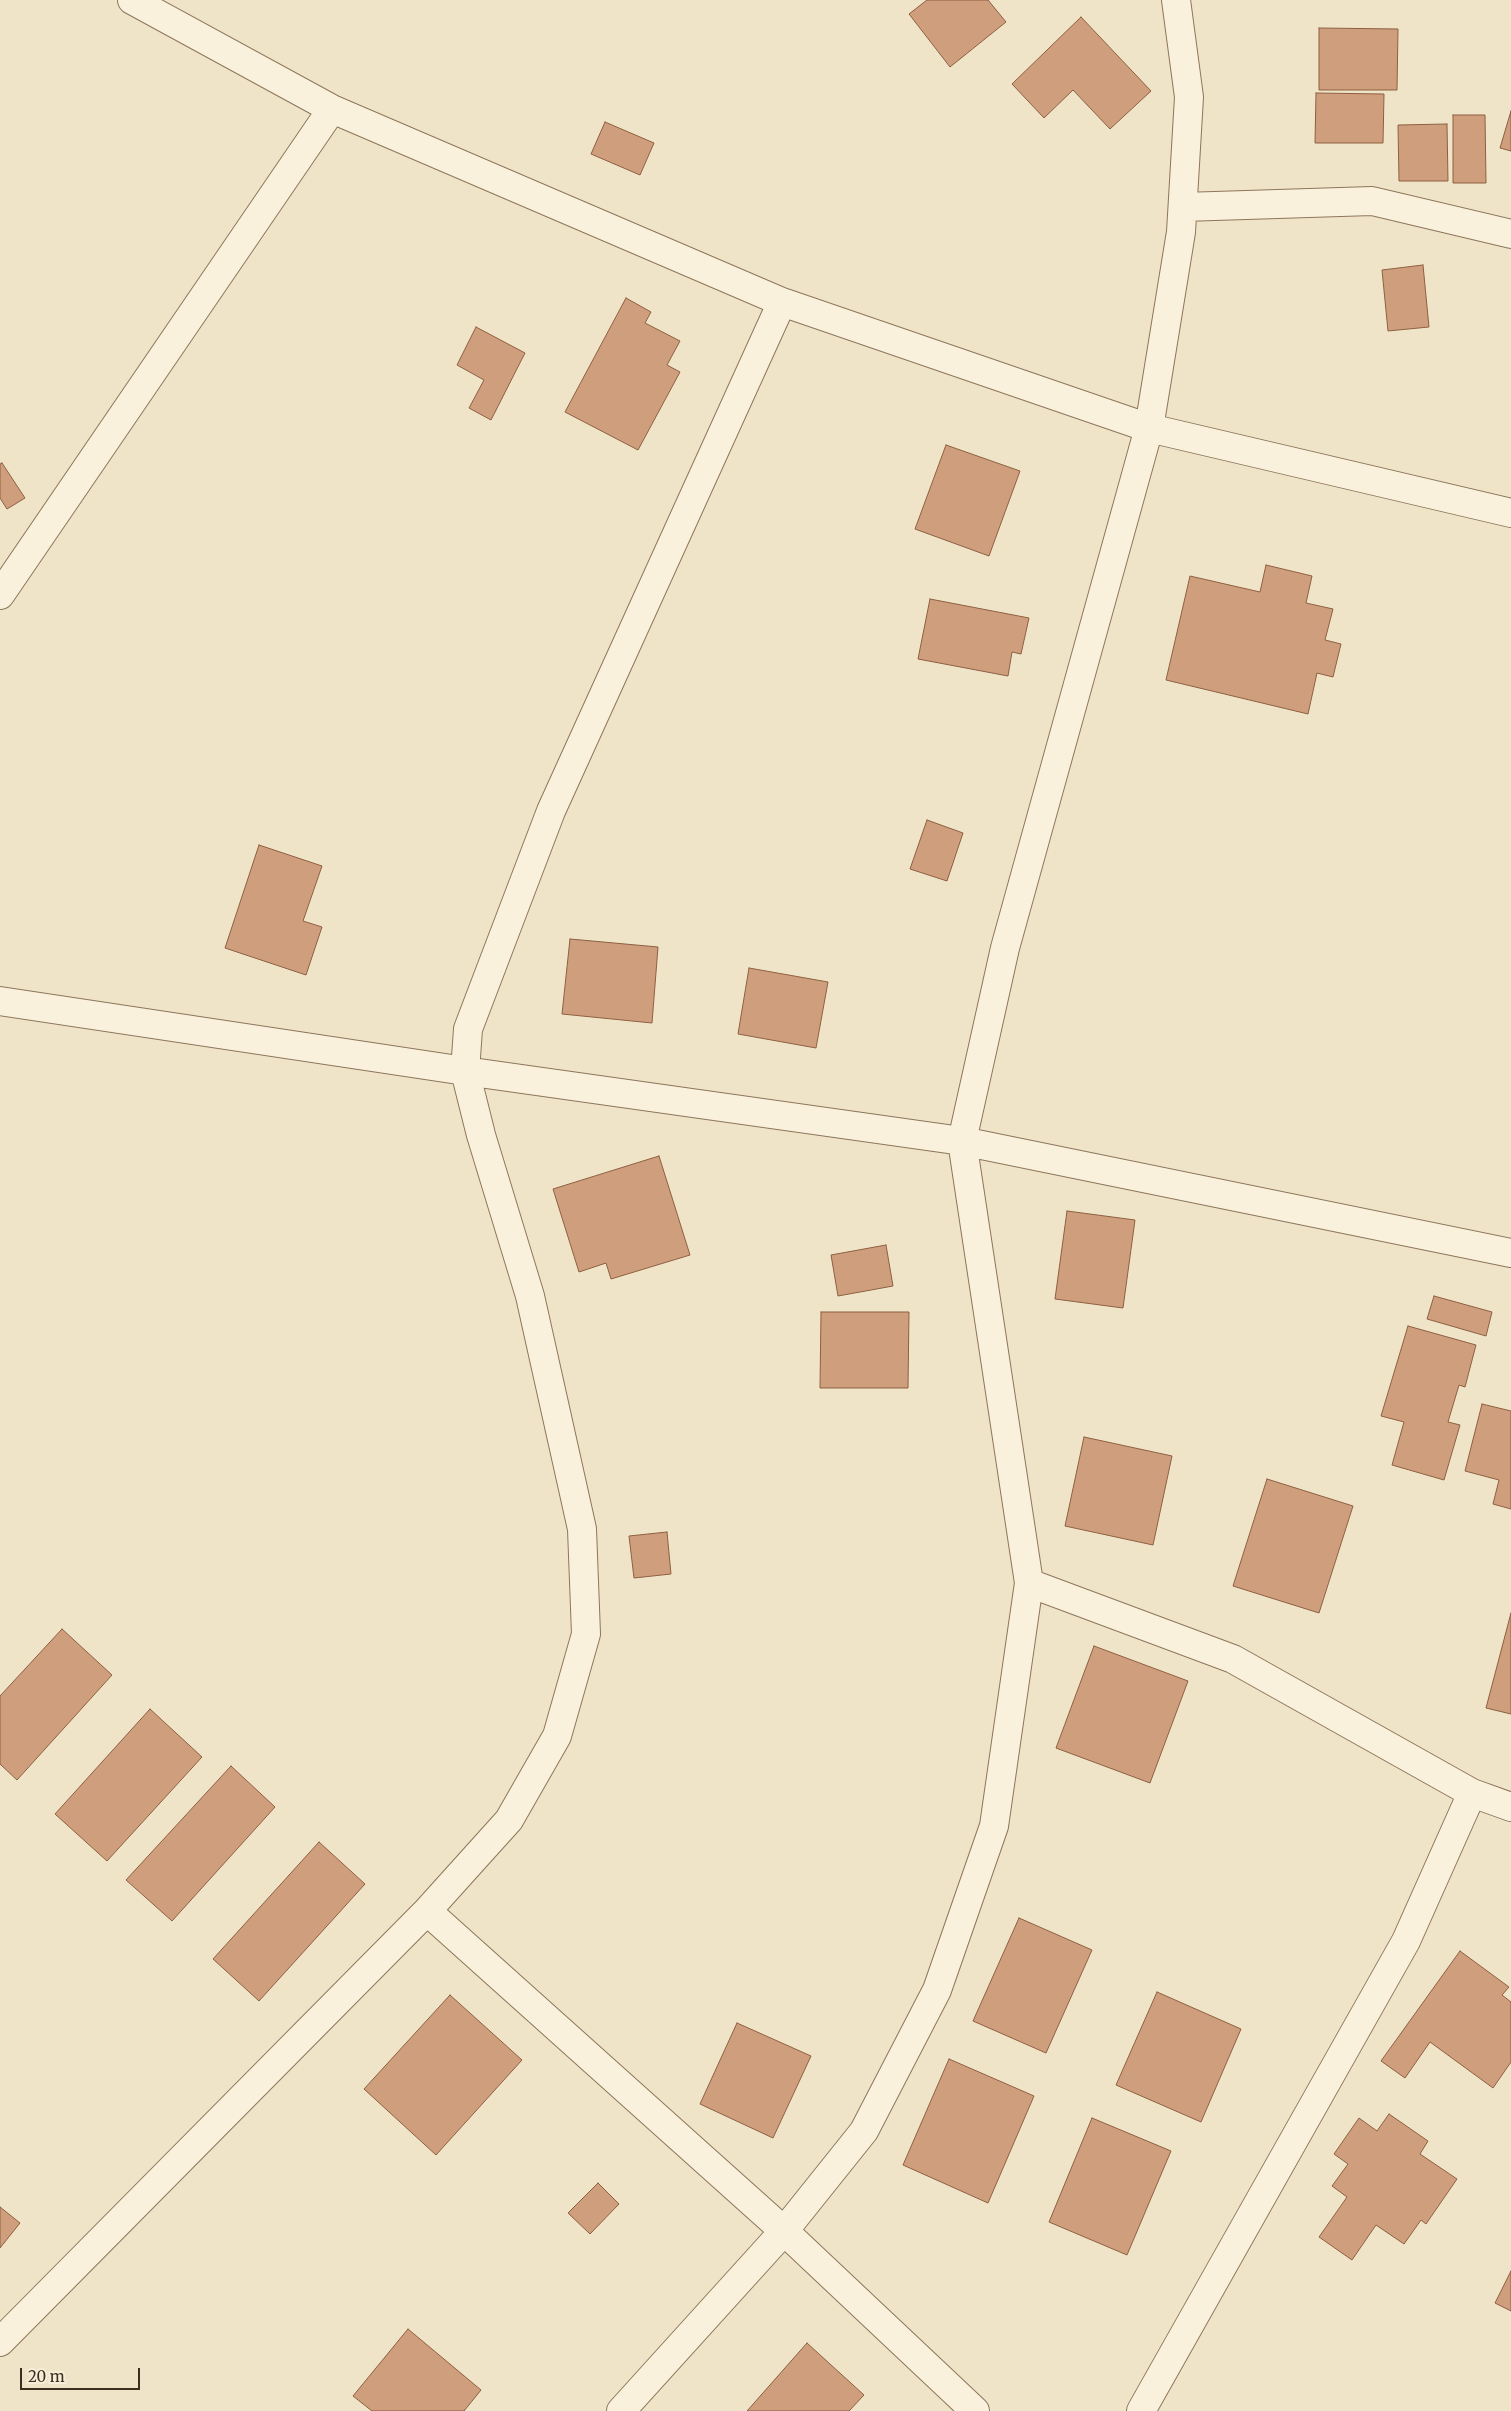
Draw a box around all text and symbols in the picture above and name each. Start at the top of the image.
scale bar [22,2358,142,2390]
text: 20 m [28,2367,65,2386]

